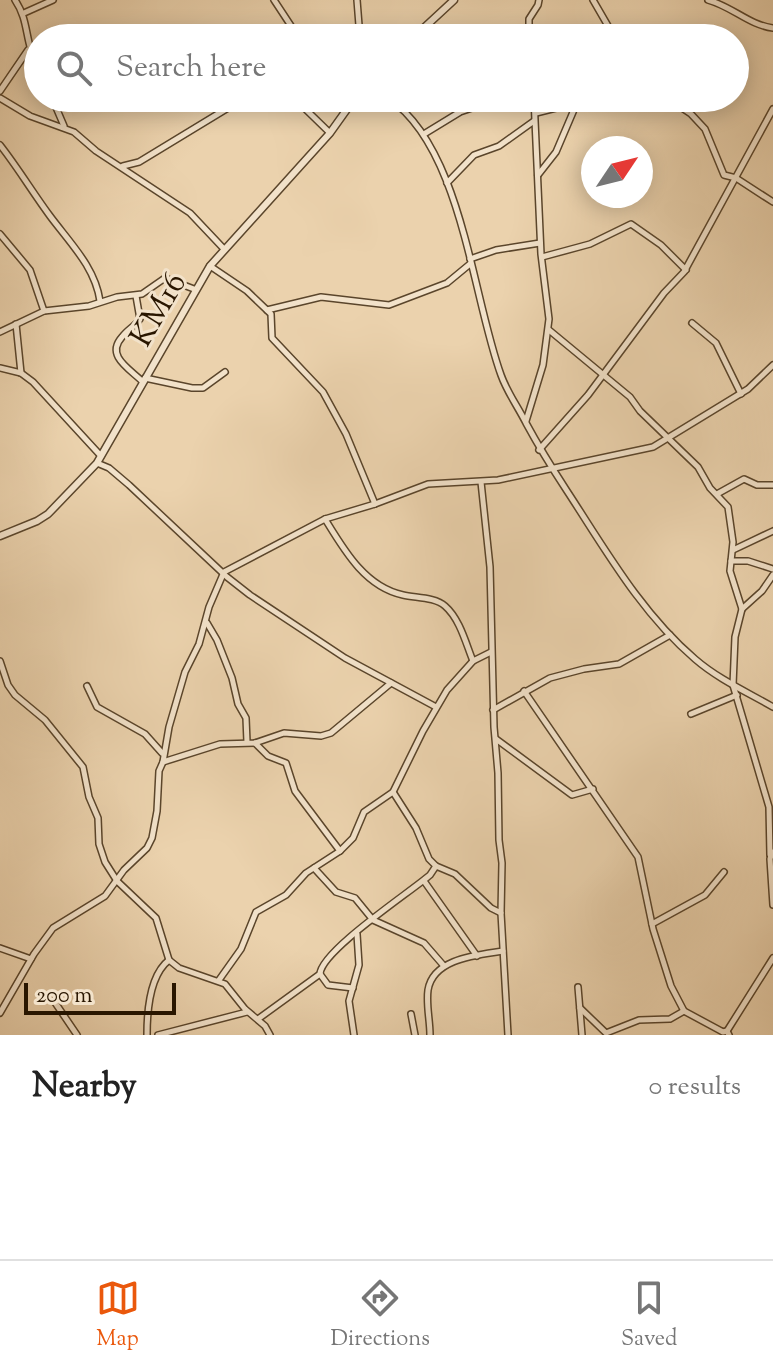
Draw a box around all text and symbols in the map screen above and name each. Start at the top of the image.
search box [24,24,749,112]
icon: search [52,46,96,90]
text: Search here [116,47,266,90]
north arrow [581,136,653,208]
street label: KM16 [120,265,199,356]
scale bar [24,979,176,1015]
text: 200 m [36,981,92,1013]
text: Nearby [32,1063,137,1112]
text: 0 results [649,1069,741,1106]
tab: Map [96,1276,140,1356]
tab: Directions [331,1276,430,1356]
tab: Saved [621,1276,677,1356]

